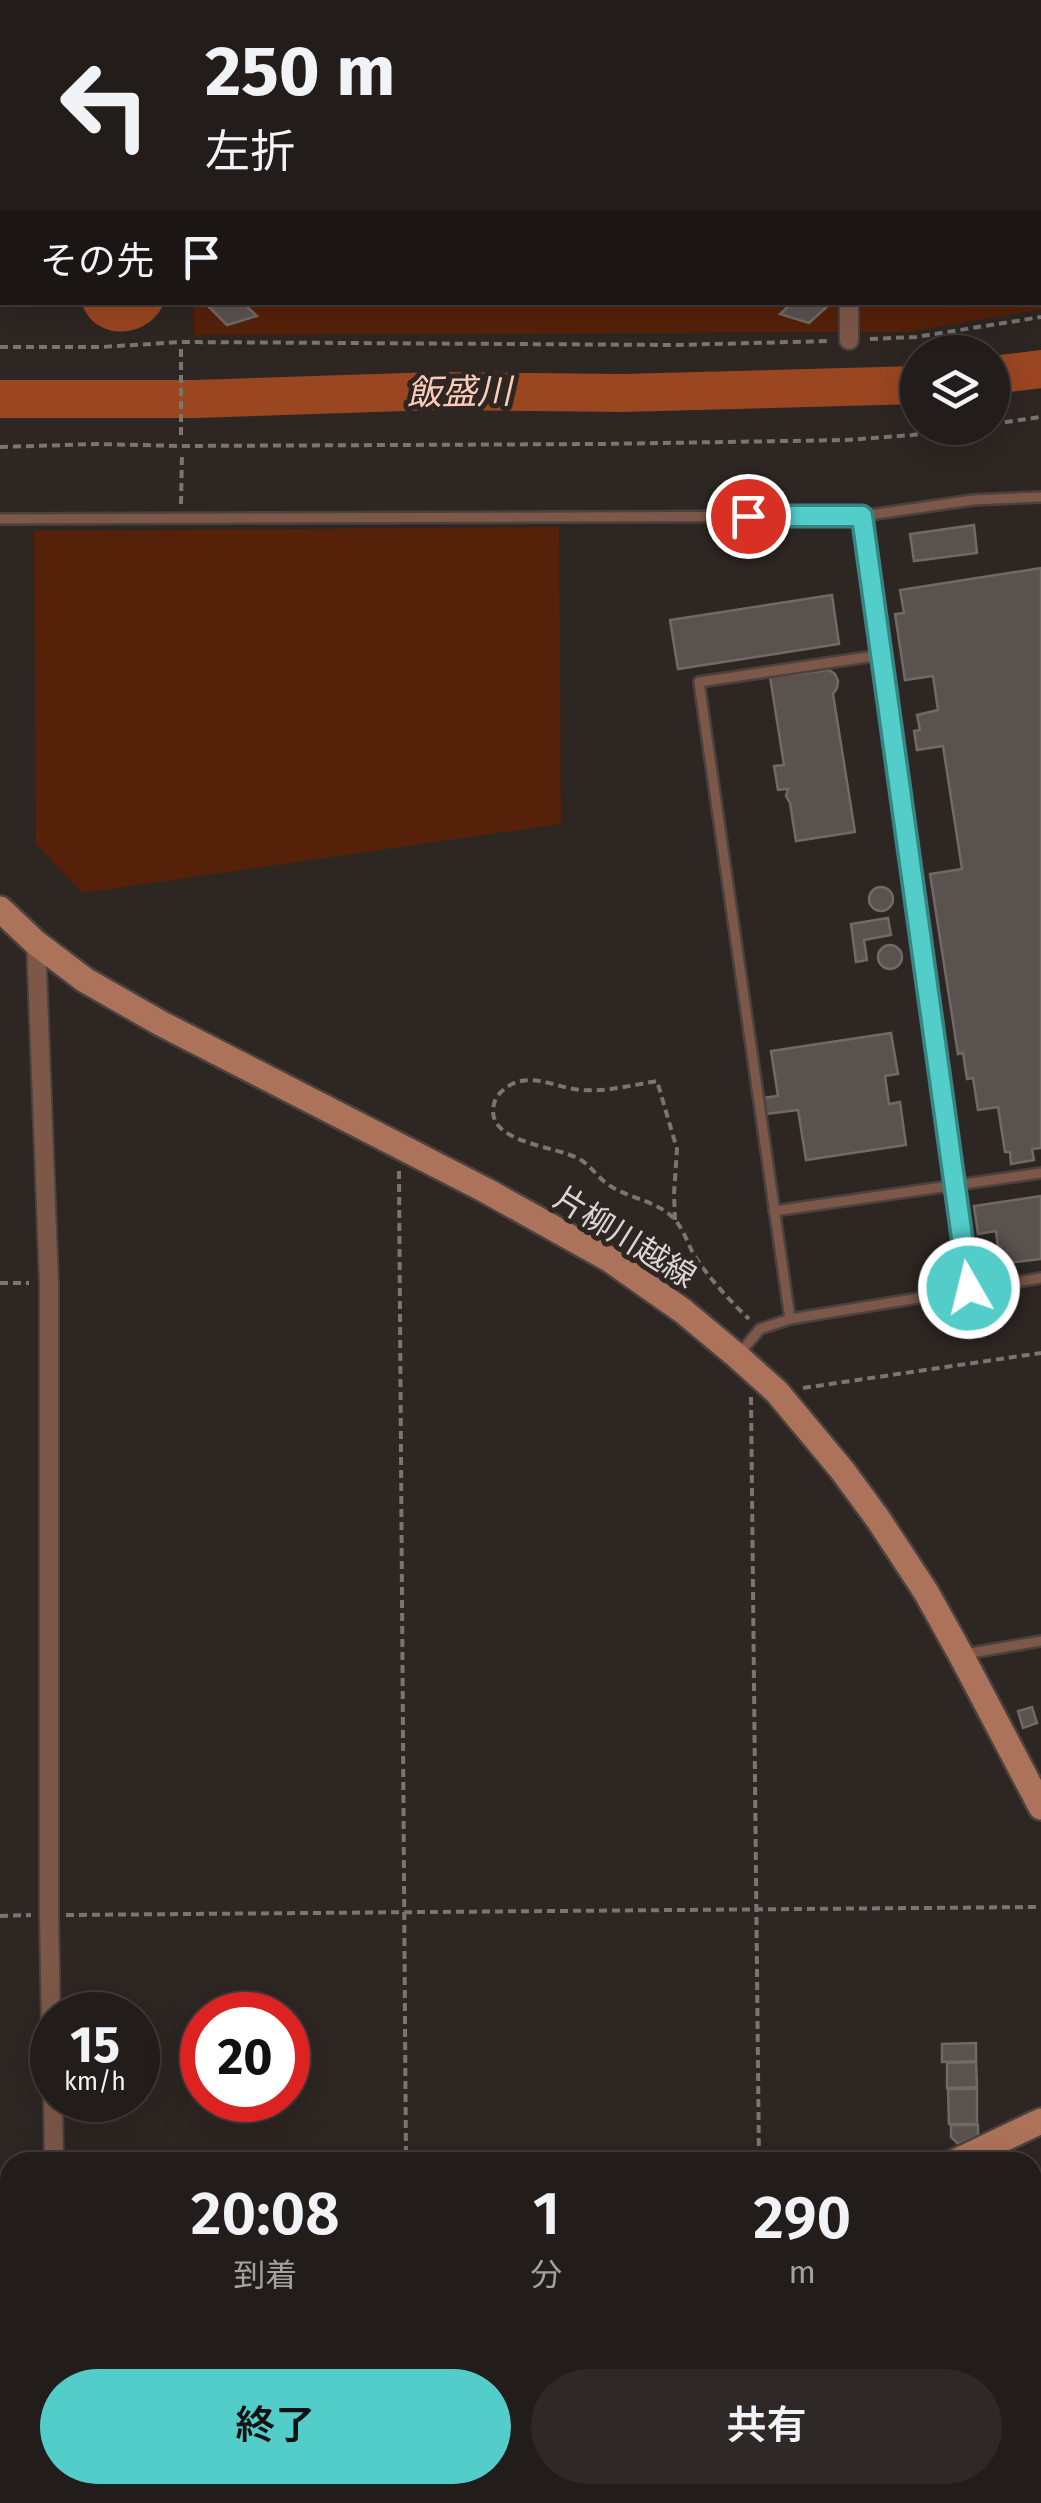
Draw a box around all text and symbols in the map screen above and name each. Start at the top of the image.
text: 250 m [205,30,395,114]
icon: left [40,40,170,170]
text: 左折 [205,125,295,179]
icon: arrive [174,230,229,285]
text: その先 [40,238,154,284]
map controls [900,335,1010,445]
button: layers [900,335,1010,445]
water label: 飯盛川 [406,370,516,414]
pin [706,474,791,559]
icon: arrive [721,489,776,544]
street label: 片柳川越線 [547,1178,703,1296]
position arrow [917,1236,1021,1340]
speed limit sign: 20 [180,1992,310,2122]
text: 15 [70,2015,120,2075]
text: km/h [64,2067,126,2097]
text: 20:08 [191,2178,340,2250]
text: 1 [533,2178,560,2250]
text: 290 [753,2182,851,2254]
text: m [789,2253,816,2291]
text: 到着 [233,2256,297,2294]
text: 分 [531,2256,563,2294]
button: 終了 [40,2369,511,2484]
button: 共有 [531,2369,1002,2484]

